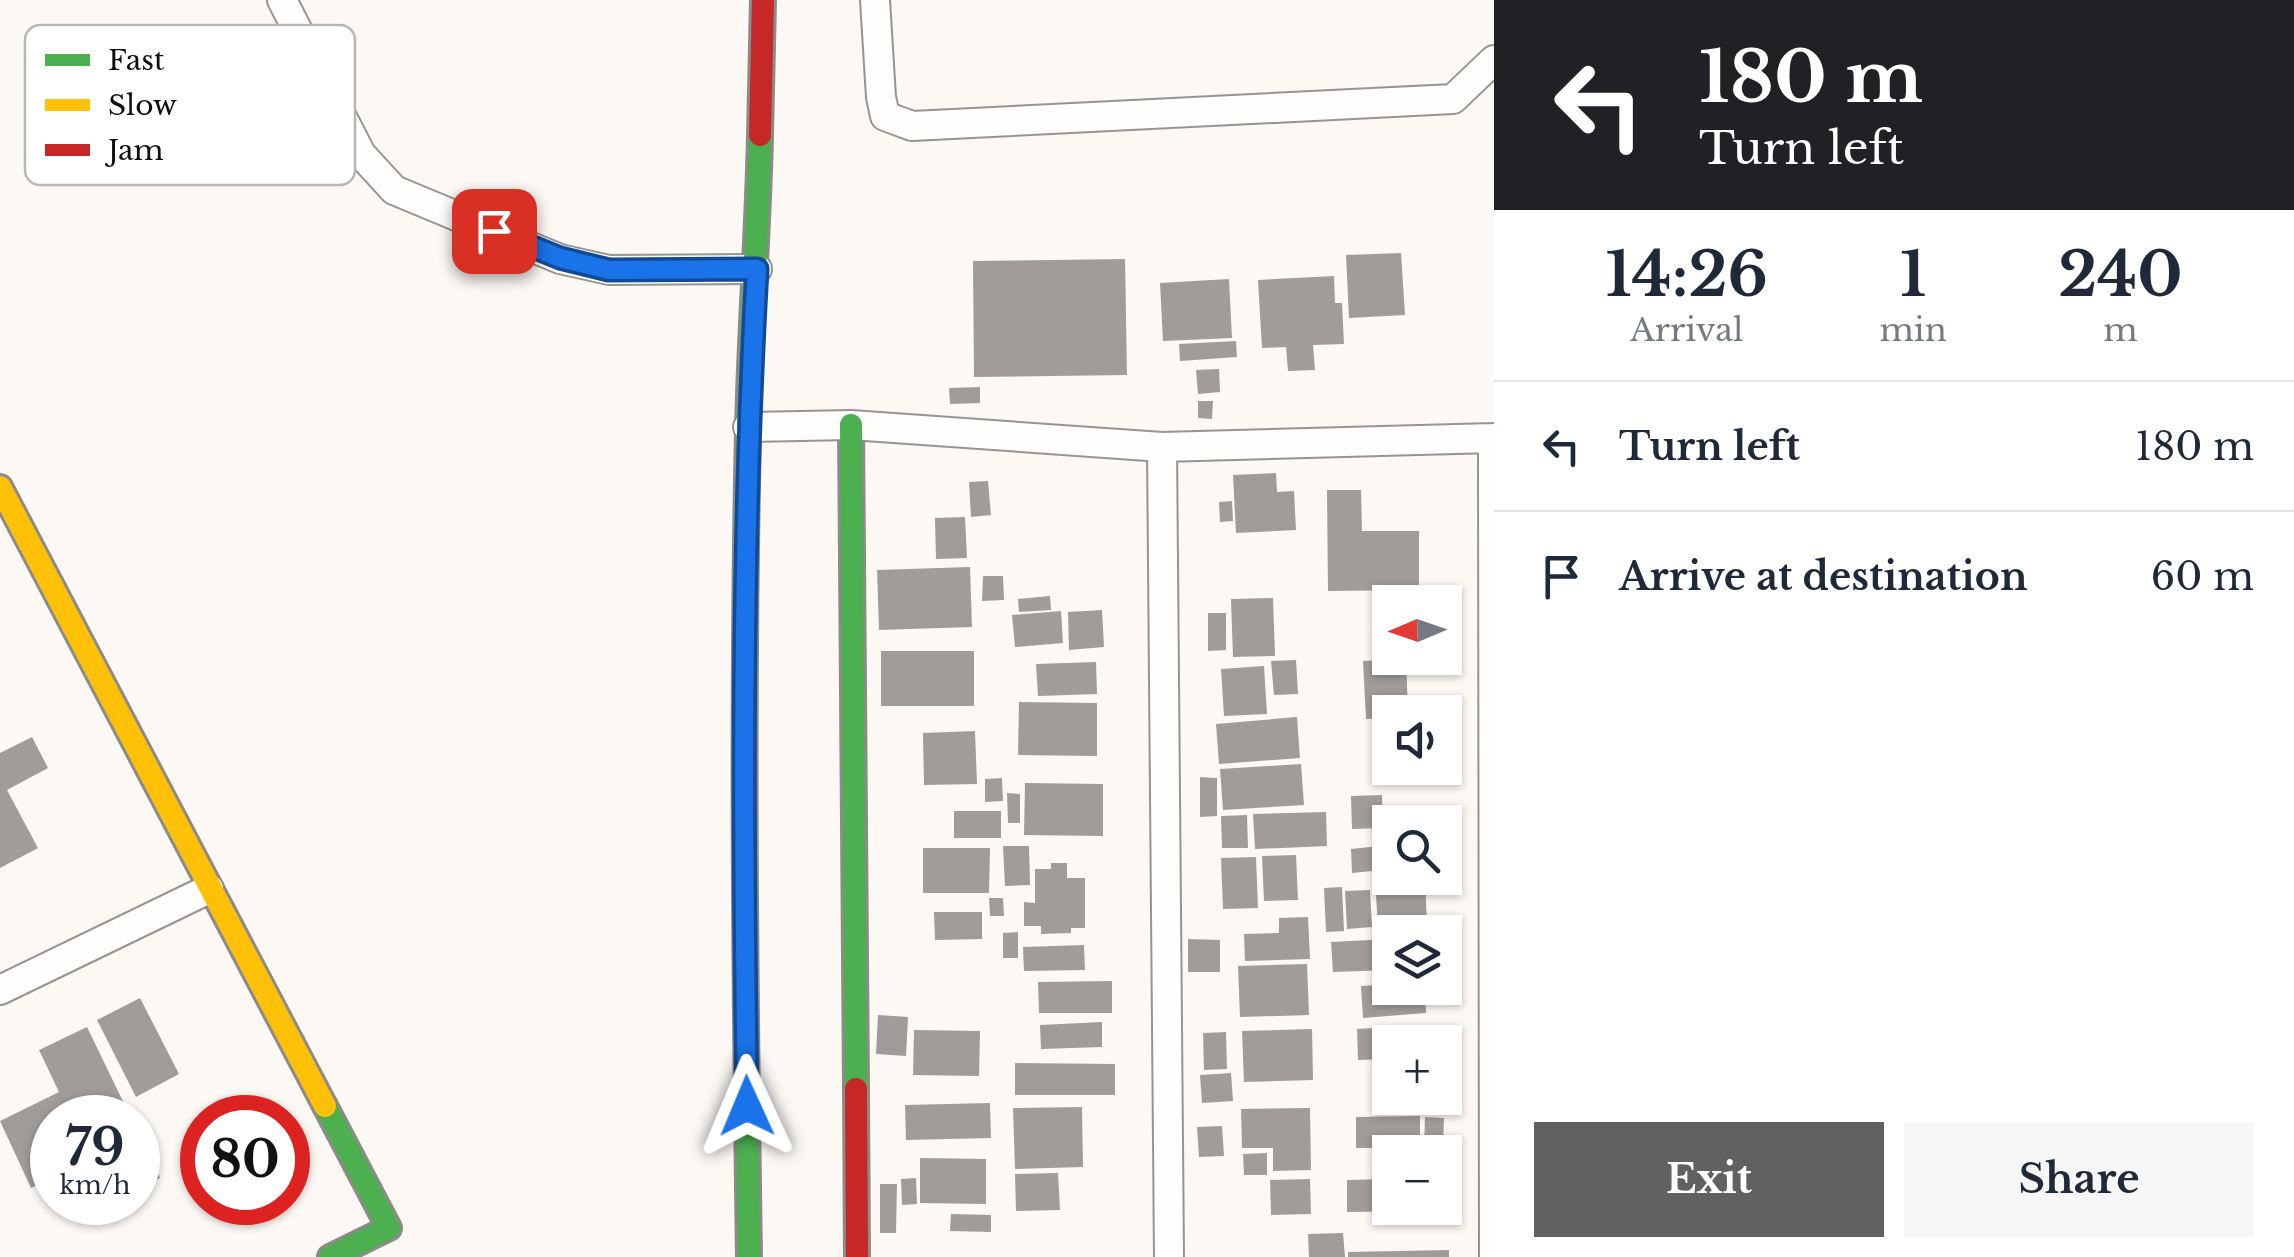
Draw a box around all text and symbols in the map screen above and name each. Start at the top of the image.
legend [25,25,355,185]
text: 180 m [1699,34,1923,121]
icon: left [1534,40,1664,170]
text: Fast [108,43,165,78]
text: Slow [108,88,177,123]
text: Turn left [1699,120,1904,176]
text: Jam [104,133,164,168]
pin [452,189,537,274]
icon: arrive [467,204,522,259]
text: 14:26 [1605,238,1768,312]
text: 1 [1900,238,1926,312]
text: 240 [2058,238,2183,312]
text: Arrival [1630,310,1743,350]
text: min [1880,310,1947,350]
text: m [2103,310,2138,350]
icon: left [1534,419,1589,474]
text: Turn left [1619,423,1800,470]
text: 180 m [2135,423,2254,470]
icon: arrive [1534,549,1589,604]
text: Arrive at destination [1619,553,2028,600]
text: 60 m [2151,553,2254,600]
north arrow [1372,585,1462,675]
map controls [1372,585,1462,1225]
button: sound [1372,695,1462,785]
button: search [1372,805,1462,895]
button: layers [1372,915,1462,1005]
button: + [1372,1025,1462,1115]
position arrow [695,1054,799,1158]
speed limit sign: 80 [180,1095,310,1225]
text: 79 [65,1116,125,1179]
button: Exit [1534,1122,1884,1237]
button: Share [1904,1122,2254,1237]
button: − [1372,1135,1462,1225]
text: km/h [60,1170,130,1201]

